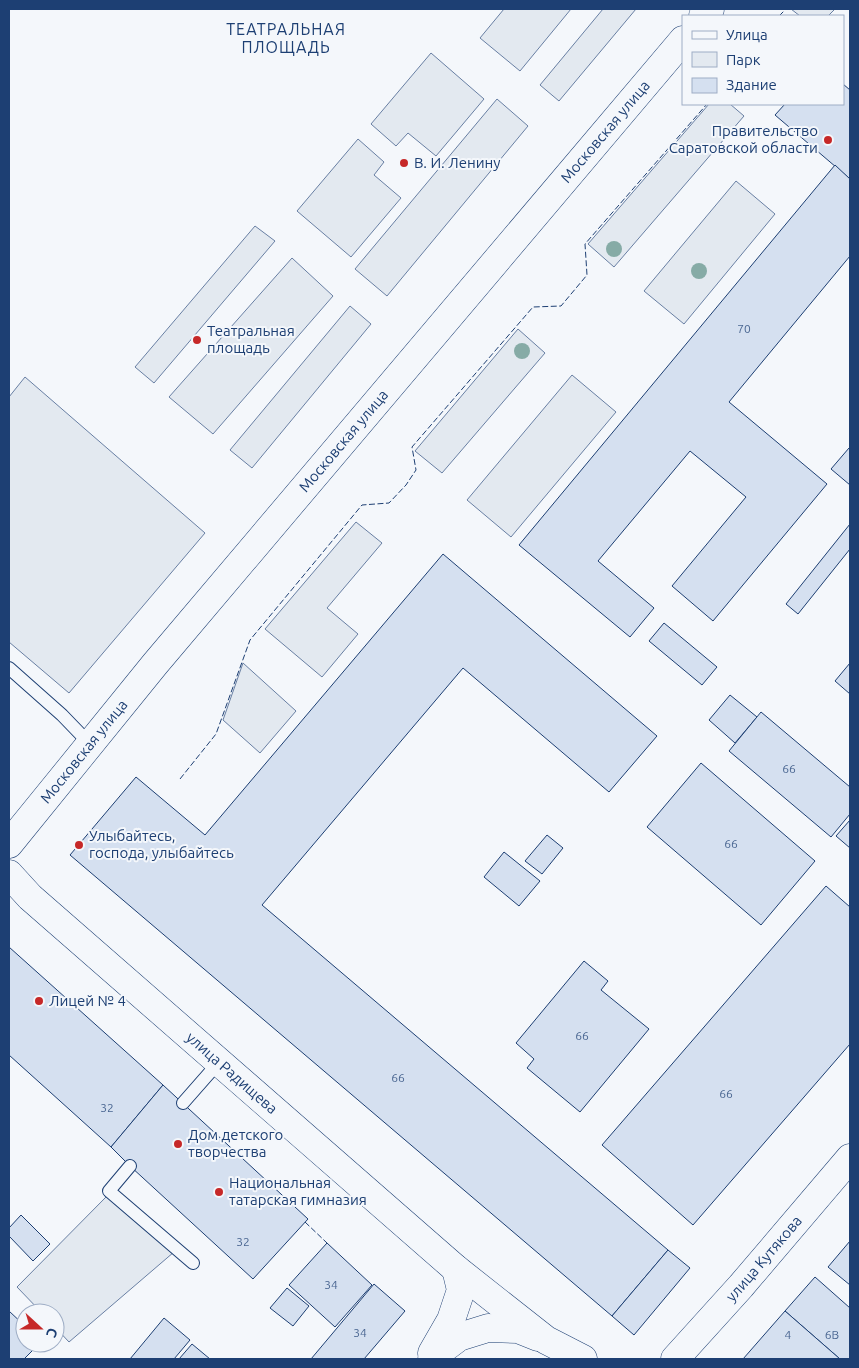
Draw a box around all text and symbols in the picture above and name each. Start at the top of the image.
legend [682,15,844,105]
district label: ТЕАТРАЛЬНАЯ ПЛОЩАДЬ [226,20,346,56]
text: Улица [726,26,768,43]
text: Парк [726,51,761,68]
text: Здание [726,76,777,93]
street label: Московская улица [557,77,653,186]
place label: Правительство Саратовской области [669,122,818,156]
marker: Правительство Саратовской области [822,134,834,146]
place label: В. И. Ленину [414,154,501,171]
marker: В. И. Ленину [398,157,410,169]
place label: Театральная площадь [207,322,295,356]
house number: 70 [737,322,751,335]
marker: Театральная площадь [191,334,203,346]
street label: Московская улица [295,386,391,495]
street label: Московская улица [37,696,131,806]
house number: 66 [782,762,796,775]
place label: Улыбайтесь, господа, улыбайтесь [89,827,234,861]
house number: 66 [724,837,738,850]
marker: Улыбайтесь, господа, улыбайтесь [73,839,85,851]
place label: Лицей № 4 [49,992,126,1009]
marker: Лицей № 4 [33,995,45,1007]
street label: улица Радищева [183,1028,281,1117]
house number: 66 [575,1029,589,1042]
house number: 66 [391,1071,405,1084]
house number: 66 [719,1087,733,1100]
house number: 32 [100,1101,114,1114]
place label: Дом детского творчества [188,1126,283,1160]
marker: Дом детского творчества [172,1138,184,1150]
place label: Национальная татарская гимназия [229,1174,367,1208]
marker: Национальная татарская гимназия [213,1186,225,1198]
street label: улица Кутякова [722,1212,805,1305]
house number: 32 [236,1235,250,1248]
house number: 34 [324,1278,338,1291]
north arrow [15,1303,65,1353]
text: С [43,1326,61,1340]
house number: 34 [353,1326,367,1339]
house number: 4 [785,1328,792,1341]
house number: 6В [825,1328,839,1341]

